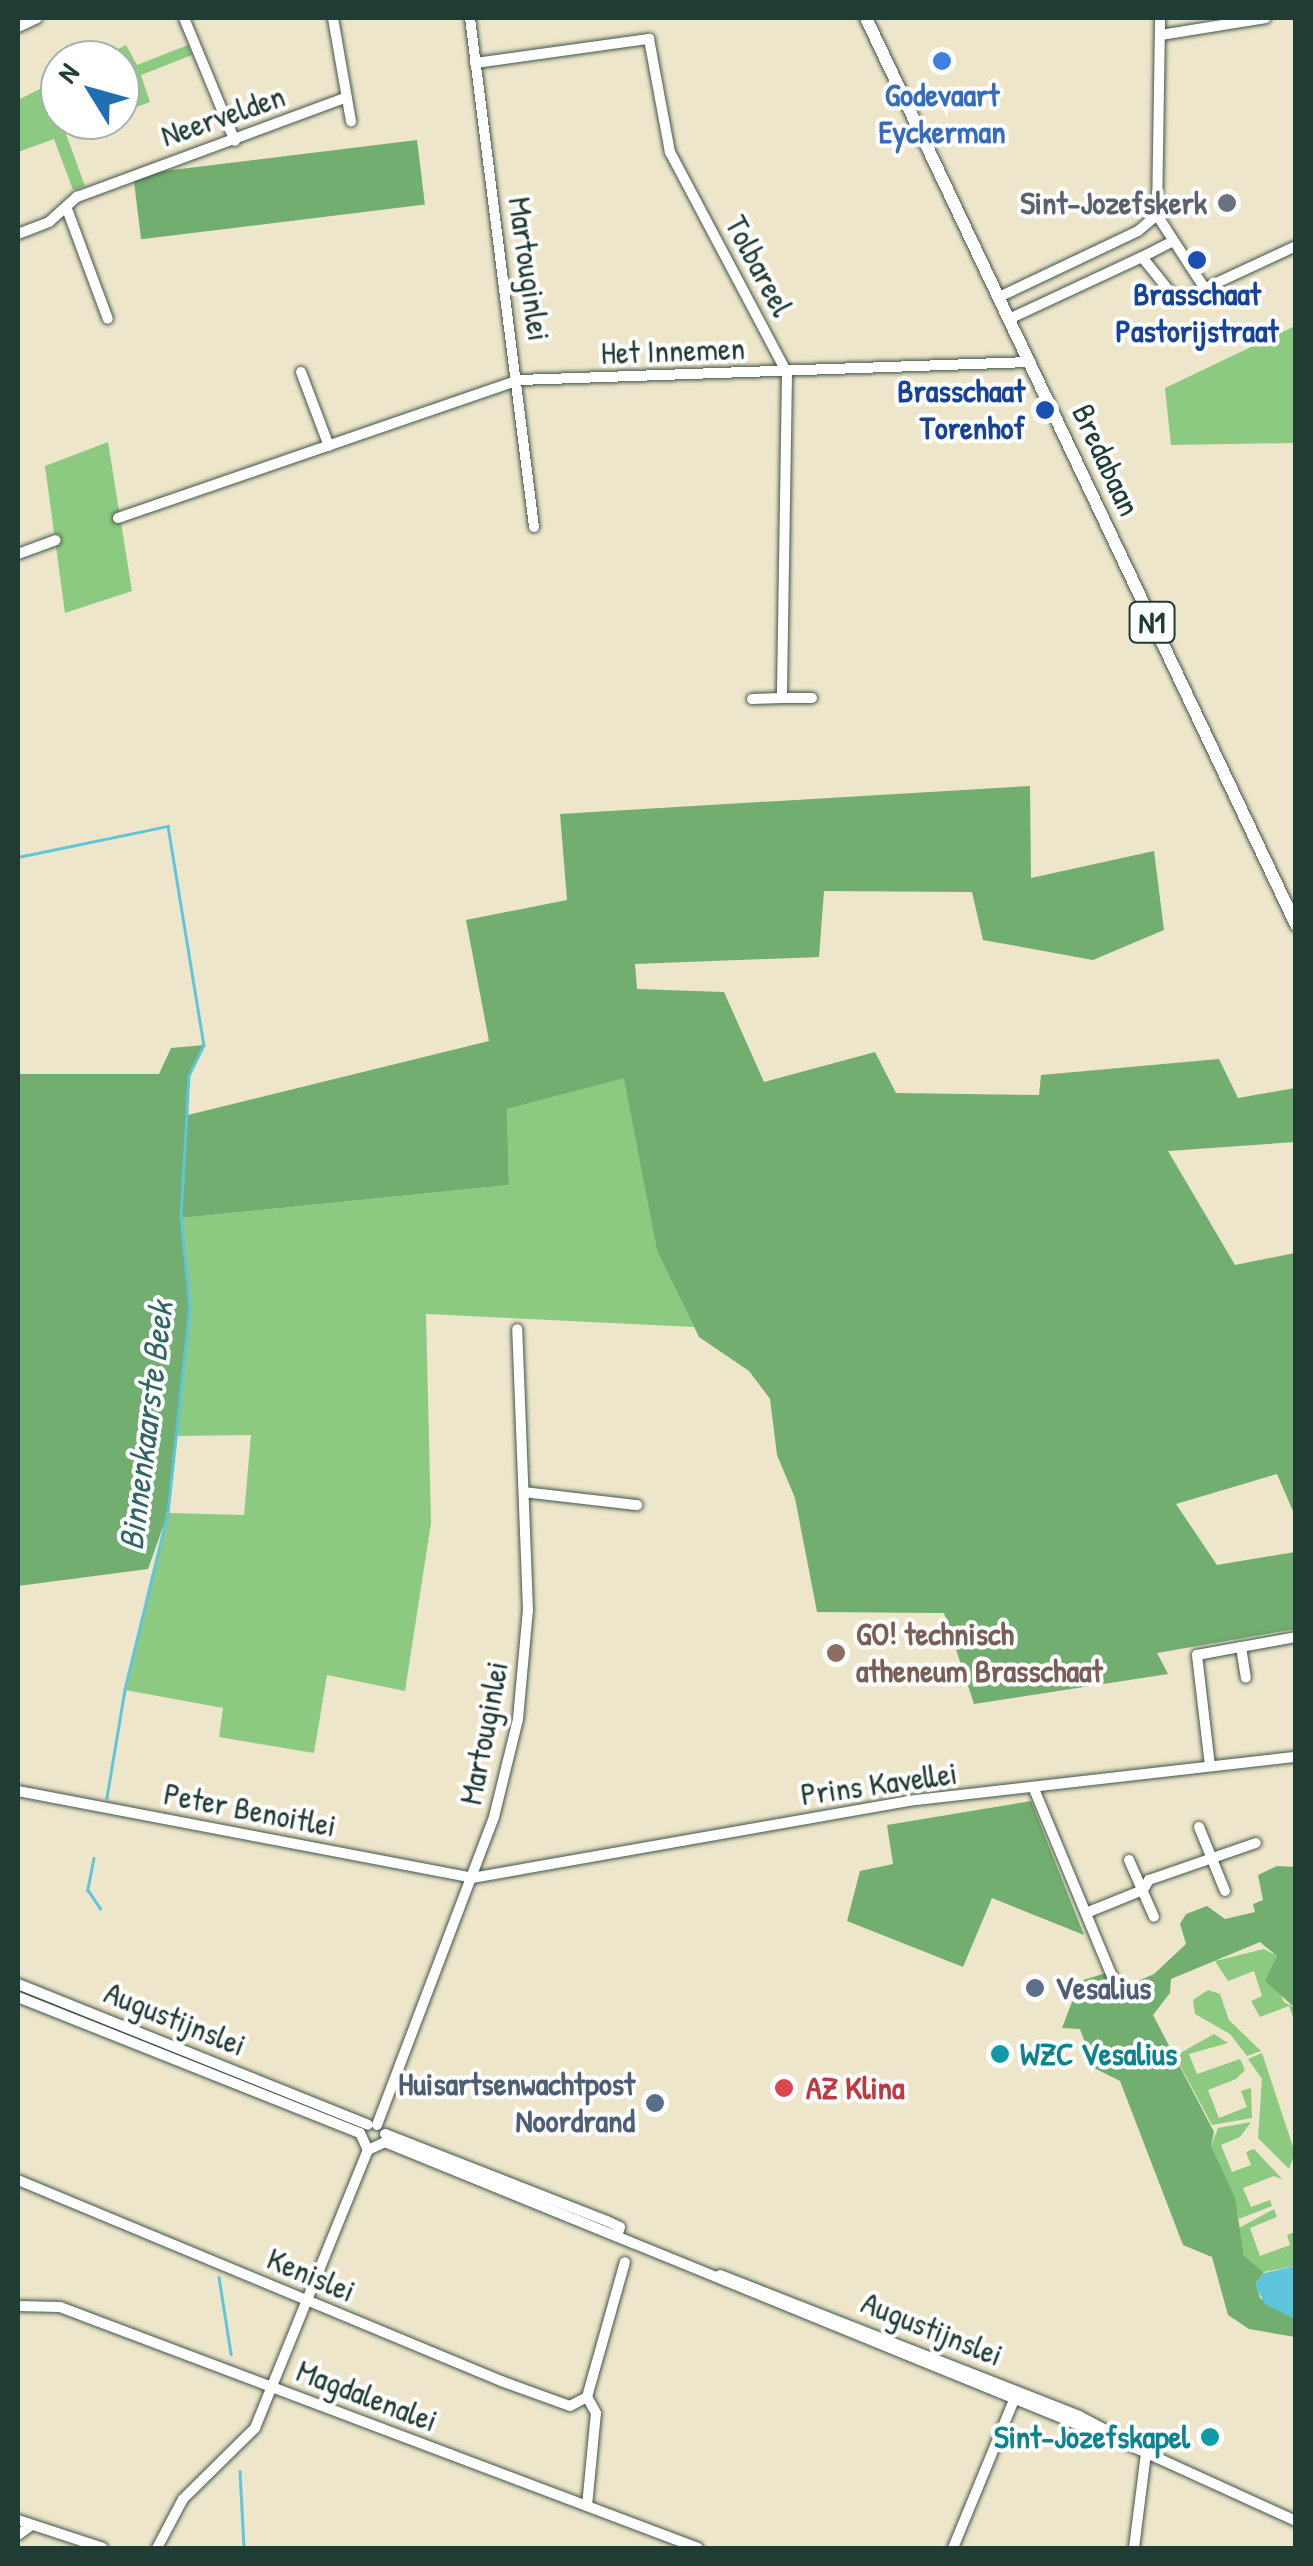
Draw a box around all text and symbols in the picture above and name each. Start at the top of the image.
north arrow [40,40,140,140]
marker: Godevaart Eyckerman [931,50,953,72]
text: N [48,56,87,91]
street label: Neervelden [156,77,290,155]
place label: Godevaart Eyckerman [878,77,1006,152]
place label: Sint-Jozefskerk [1020,184,1207,222]
marker: Sint-Jozefskerk [1216,192,1238,214]
street label: Martouginlei [500,195,558,343]
street label: Tolbareel [717,209,801,323]
marker: Brasschaat Pastorijstraat [1186,249,1208,271]
place label: Brasschaat Pastorijstraat [1116,276,1278,351]
street label: Het Innemen [600,329,746,373]
place label: Brasschaat Torenhof [897,373,1025,448]
street label: Bredabaan [1063,398,1149,522]
marker: Brasschaat Torenhof [1034,399,1056,421]
road number: N1 [1127,597,1177,647]
water label: Binnenkaarste Beek [110,1299,182,1553]
place label: GO! technisch atheneum Brasschaat [856,1616,1103,1691]
marker: GO! technisch atheneum Brasschaat [825,1642,847,1664]
street label: Martouginlei [451,1658,517,1808]
street label: Prins Kavellei [798,1754,960,1814]
street label: Peter Benoitlei [161,1775,339,1845]
place label: Vesalius [1055,1969,1151,2007]
street label: Augustijnslei [99,1973,251,2065]
marker: Vesalius [1024,1977,1046,1999]
place label: WZC Vesalius [1020,2035,1177,2073]
marker: WZC Vesalius [989,2043,1011,2065]
place label: Huisartsenwachtpost Noordrand [398,2066,635,2141]
place label: AZ Klina [806,2069,905,2107]
marker: AZ Klina [771,2075,797,2101]
marker: Huisartsenwachtpost Noordrand [644,2092,666,2114]
street label: Kenislei [261,2239,361,2311]
street label: Augustijnslei [856,2283,1008,2375]
street label: Magdalenalei [291,2352,443,2440]
place label: Sint-Jozefskapel [994,2418,1190,2456]
marker: Sint-Jozefskapel [1199,2426,1221,2448]

